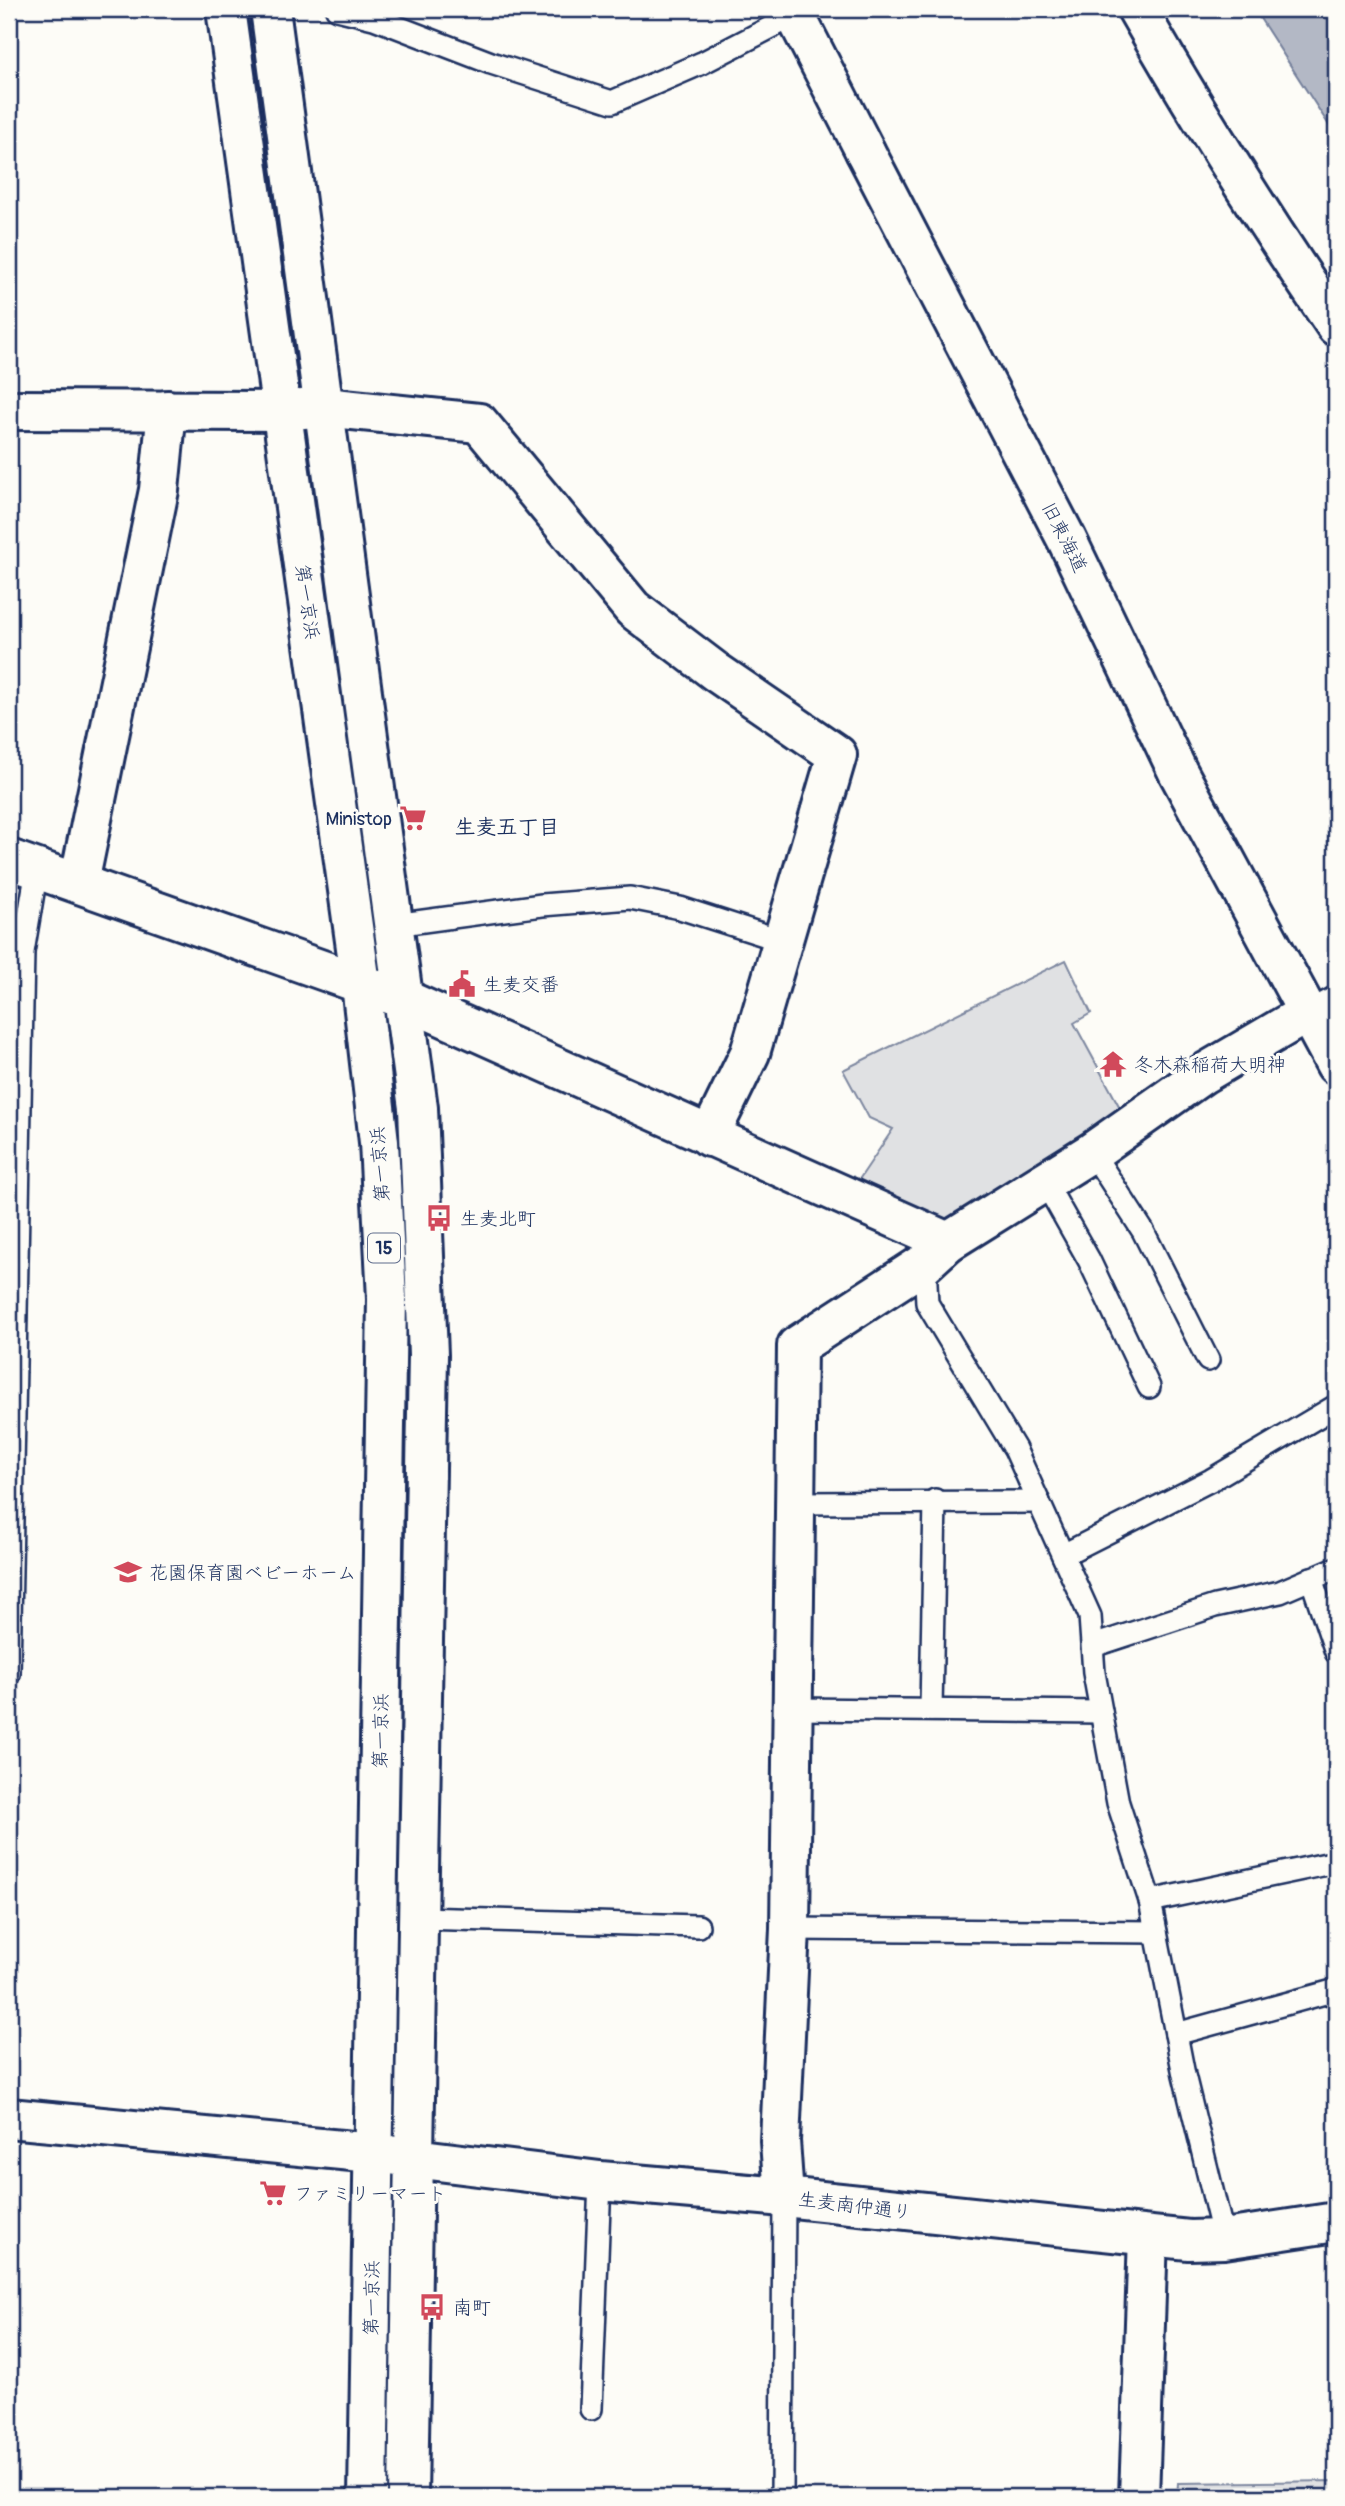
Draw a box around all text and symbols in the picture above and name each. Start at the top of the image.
street label: 旧東海道 [1036,498,1092,577]
street label: 第一京浜 [290,563,324,641]
supermarket icon: Ministop [398,803,428,833]
place label: Ministop [325,807,392,831]
district label: 生麦五丁目 [455,814,560,841]
public building icon: 生麦交番 [447,969,477,999]
place label: 生麦交番 [483,973,559,997]
temple icon: 冬木森稲荷大明神 [1098,1049,1128,1079]
place label: 冬木森稲荷大明神 [1134,1053,1286,1077]
street label: 第一京浜 [365,1125,395,1203]
bus stop icon: 生麦北町 [424,1203,454,1233]
place label: 生麦北町 [460,1207,536,1231]
road number: 15 [368,1233,400,1262]
school or university icon: 花園保育園ベビーホーム [113,1557,143,1587]
place label: 花園保育園ベビーホーム [149,1561,356,1585]
street label: 第一京浜 [368,1693,394,1769]
supermarket icon: ファミリーマート [258,2178,288,2208]
place label: ファミリーマート [294,2182,446,2206]
street label: 生麦南仲通り [797,2187,913,2225]
street label: 第一京浜 [359,2260,385,2336]
bus stop icon: 南町 [417,2292,447,2322]
place label: 南町 [453,2296,491,2320]

